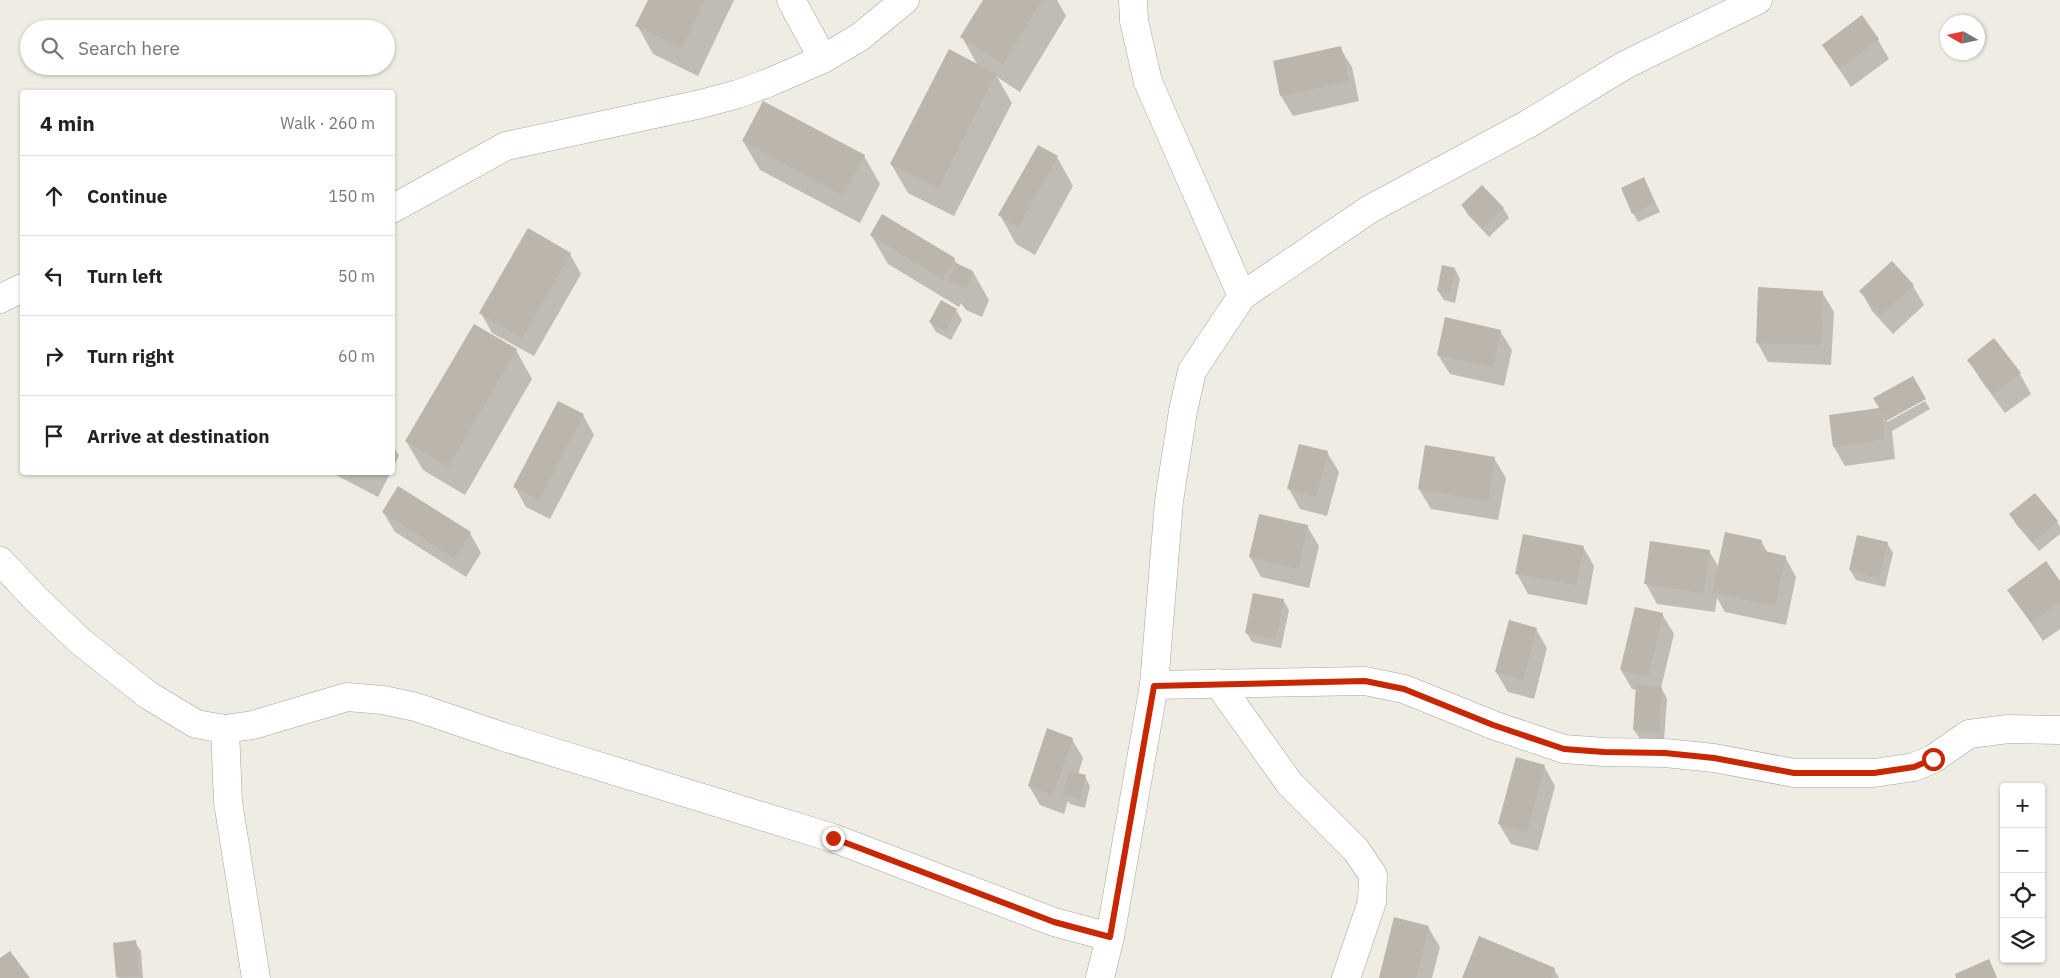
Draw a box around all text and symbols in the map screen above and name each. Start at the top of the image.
north arrow [1940,15,1985,60]
search box [20,20,395,75]
icon: search [38,34,66,62]
text: Search here [78,36,180,60]
text: 4 min [40,109,95,137]
text: Walk · 260 m [280,113,375,133]
icon: ahead [40,182,68,210]
text: Continue [87,184,167,208]
text: 150 m [328,186,375,206]
icon: left [40,262,68,290]
text: Turn left [87,264,163,288]
text: 50 m [338,266,375,286]
icon: right [40,342,68,370]
text: Turn right [87,344,174,368]
text: 60 m [338,346,375,366]
icon: arrive [40,422,68,450]
text: Arrive at destination [87,424,270,448]
route start [1922,748,1945,771]
map controls [2000,783,2045,963]
button: + [2000,783,2045,828]
route end [822,827,845,850]
button: − [2000,828,2045,873]
button: locate [2000,873,2045,918]
button: layers [2000,918,2045,963]

